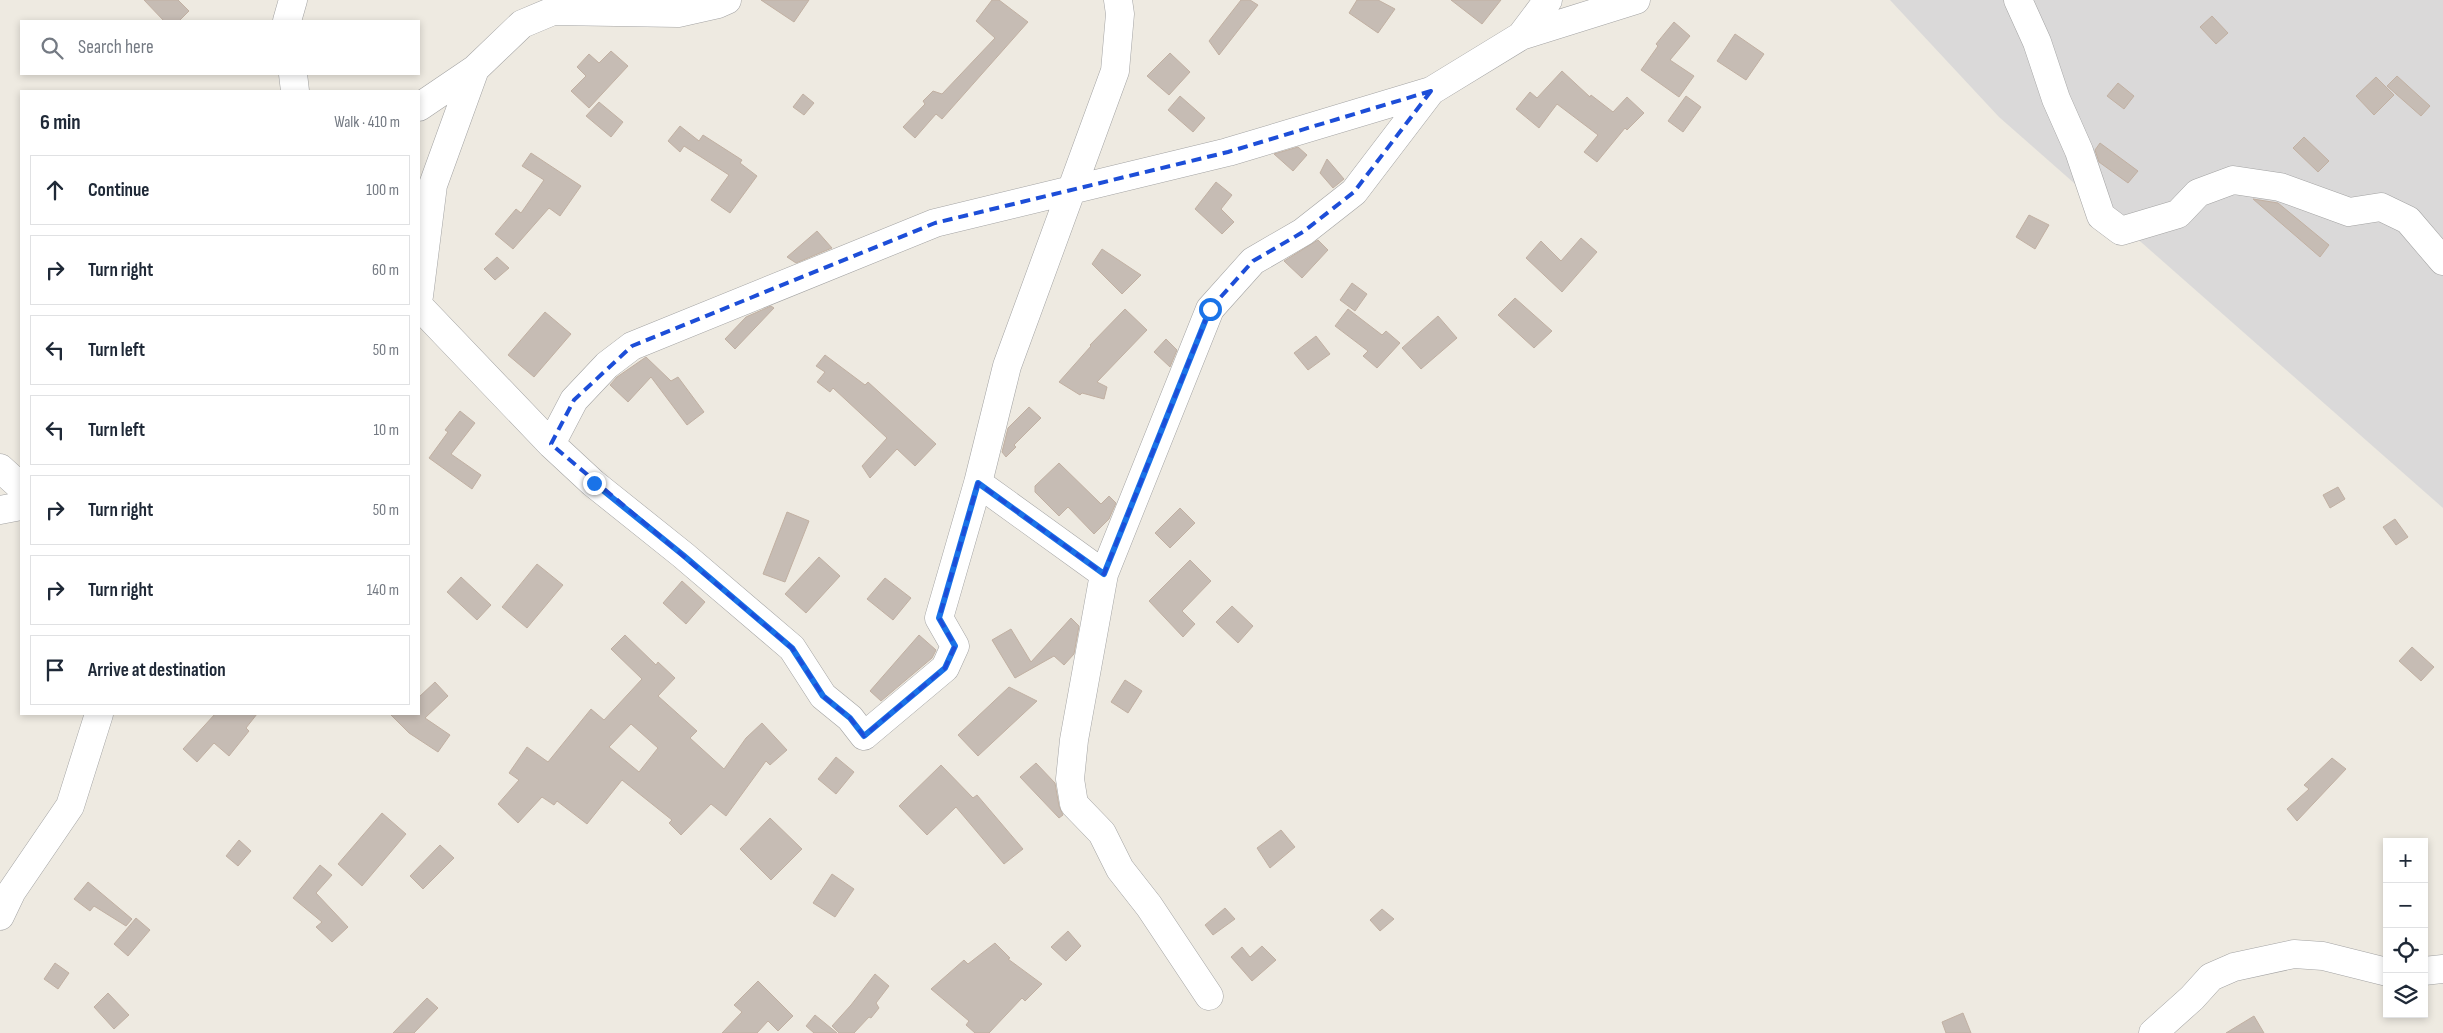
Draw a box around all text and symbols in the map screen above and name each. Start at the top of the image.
search box [20,20,420,75]
icon: search [38,34,66,62]
text: Search here [78,36,154,59]
text: 6 min [40,110,81,135]
text: Walk · 410 m [334,113,400,132]
icon: ahead [41,176,69,204]
text: Continue [88,179,149,202]
text: 100 m [366,181,399,200]
icon: right [41,256,69,284]
text: Turn right [88,259,153,282]
text: 60 m [372,261,399,280]
route start [1199,298,1222,321]
icon: left [41,336,69,364]
text: Turn left [88,339,145,362]
text: 50 m [373,341,399,360]
icon: left [41,416,69,444]
text: Turn left [88,419,145,442]
text: 10 m [373,421,399,440]
route end [583,472,606,495]
icon: right [41,496,69,524]
text: Turn right [88,499,153,522]
text: 50 m [373,501,399,520]
icon: right [41,576,69,604]
text: Turn right [88,579,153,602]
text: 140 m [367,581,399,600]
icon: arrive [41,656,69,684]
text: Arrive at destination [88,659,226,682]
map controls [2383,838,2428,1018]
button: + [2383,838,2428,883]
button: − [2383,883,2428,928]
button: locate [2383,928,2428,973]
button: layers [2383,973,2428,1018]

